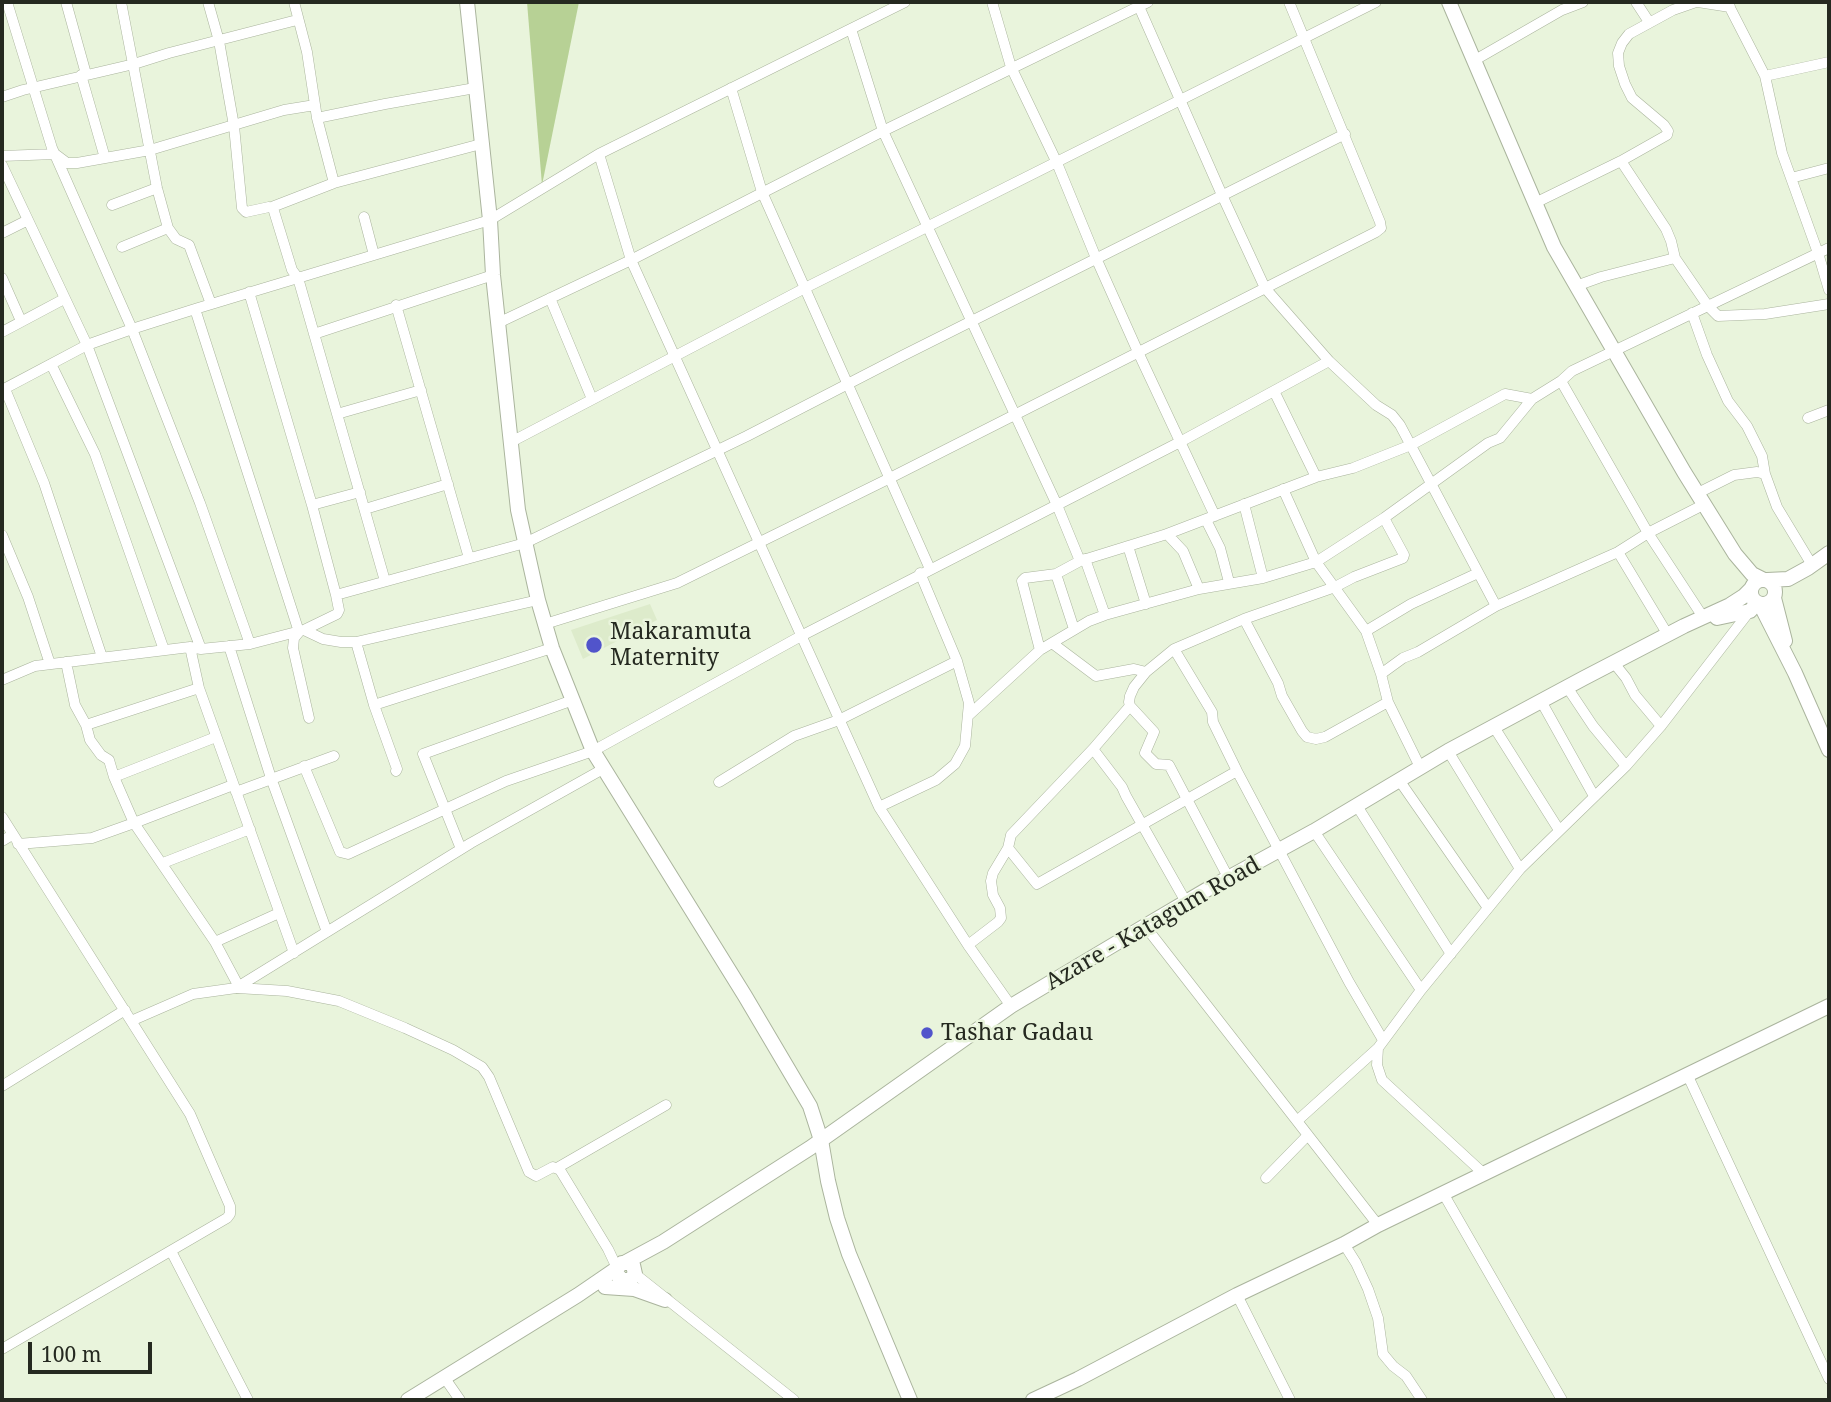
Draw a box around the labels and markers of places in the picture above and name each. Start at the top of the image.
place label: Makaramuta Maternity [610,618,752,672]
marker: Makaramuta Maternity [584,635,604,655]
place label: Tashar Gadau [941,1019,1093,1047]
marker: Tashar Gadau [919,1025,935,1041]

